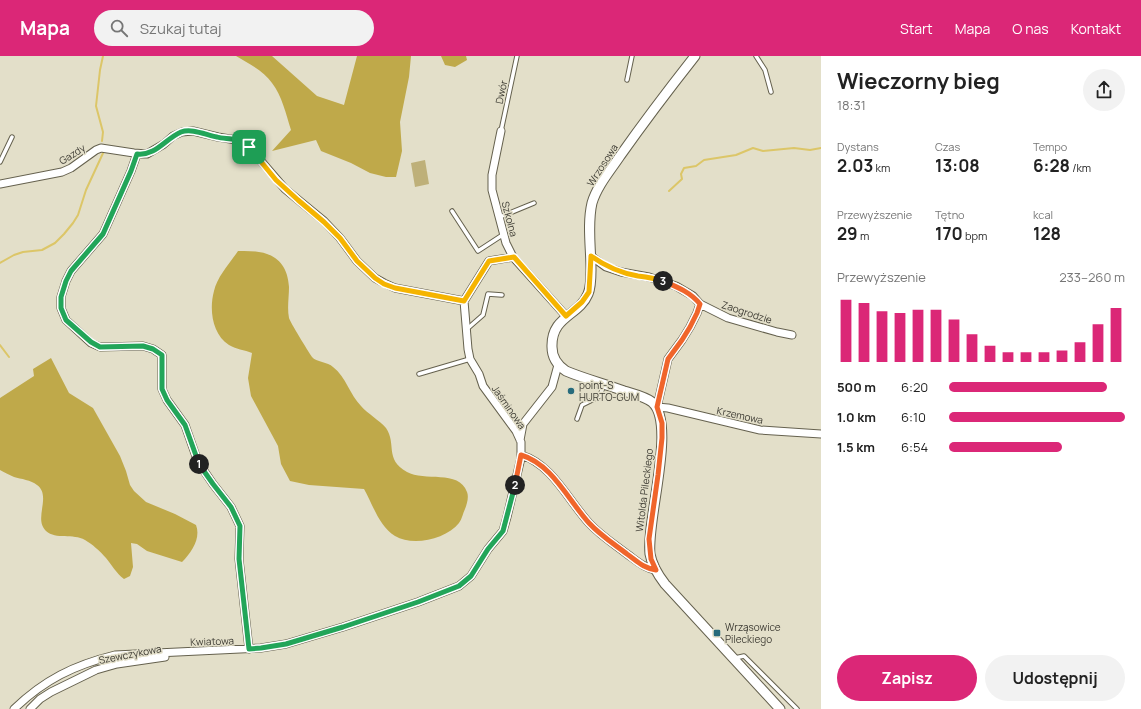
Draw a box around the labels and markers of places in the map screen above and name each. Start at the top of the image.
pin [232,130,266,164]
pin: 3 [653,271,673,291]
place label: point-S HURTO-GUM [579,378,639,404]
marker: point-S HURTO-GUM [566,386,576,396]
pin: 1 [189,454,209,474]
pin: 2 [505,475,525,495]
place label: Wrząsowice Pileckiego [725,620,781,646]
marker: Wrząsowice Pileckiego [712,628,722,638]

